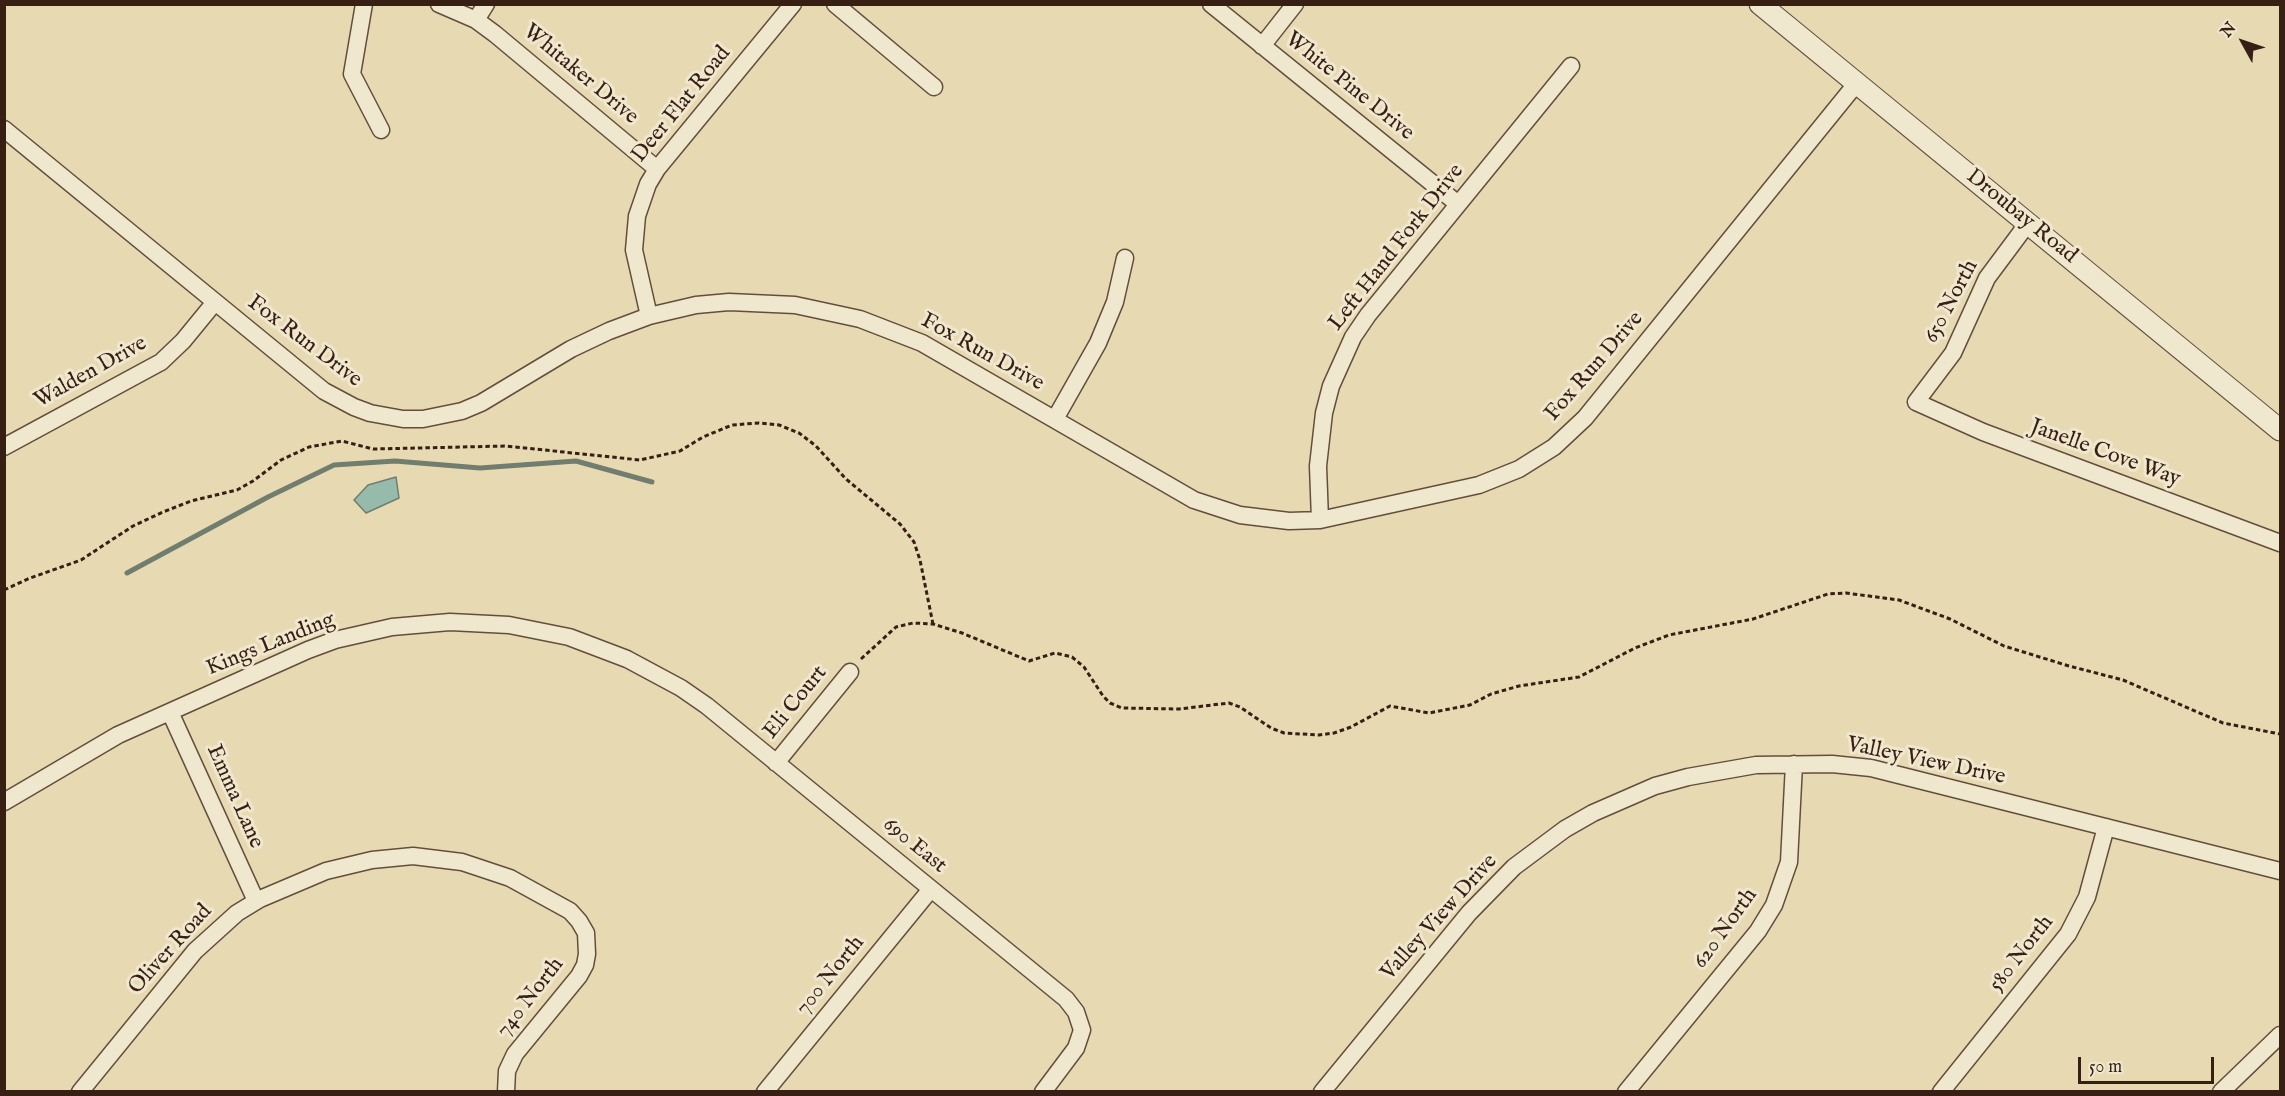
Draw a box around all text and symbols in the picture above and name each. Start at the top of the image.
north arrow [2213,12,2273,72]
street label: Whitaker Drive [517,19,643,131]
text: N [2217,19,2241,42]
street label: White Pine Drive [1279,27,1419,147]
street label: Deer Flat Road [627,41,737,169]
street label: Left Hand Fork Drive [1324,159,1470,337]
street label: Droubay Road [1960,164,2082,270]
street label: 650 North [1919,256,1985,348]
street label: Fox Run Drive [241,290,367,394]
street label: Fox Run Drive [1540,307,1650,427]
street label: Fox Run Drive [916,308,1048,398]
street label: Walden Drive [30,331,152,415]
street label: Janelle Cove Way [2026,415,2184,493]
street label: Kings Landing [203,607,339,683]
street label: Eli Court [759,661,833,745]
street label: Valley View Drive [1845,732,2007,792]
street label: Emma Lane [199,741,269,853]
street label: 690 East [877,812,951,880]
street label: Valley View Drive [1376,849,1504,987]
street label: 620 North [1688,884,1764,974]
street label: Oliver Road [124,899,218,1001]
street label: 580 North [1984,911,2060,997]
street label: 700 North [791,931,871,1021]
street label: 740 North [492,953,570,1043]
scale bar [2081,1045,2218,1083]
text: 50 m [2089,1056,2122,1079]

